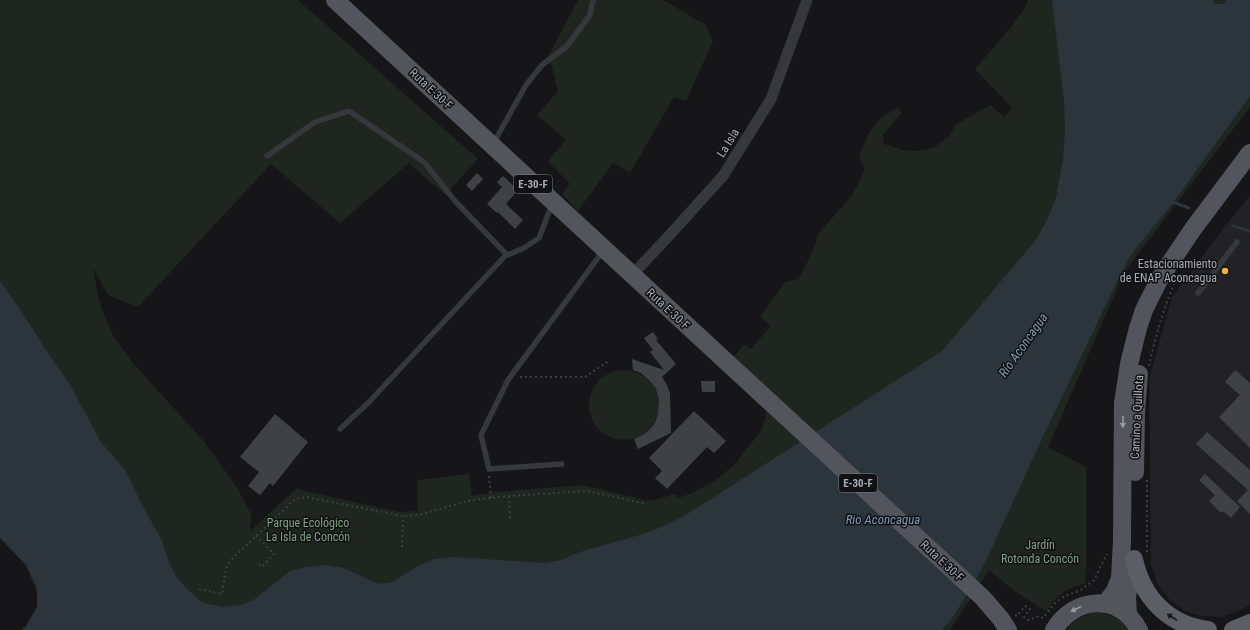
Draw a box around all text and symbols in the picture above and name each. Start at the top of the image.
street label: Ruta E-30-F [407,66,456,113]
street label: La Isla [714,126,742,160]
road number: E-30-F [514,175,552,193]
place label: Estacionamiento de ENAP Aconcagua [1120,257,1217,285]
marker: Estacionamiento de ENAP Aconcagua [1220,266,1230,276]
street label: Ruta E-30-F [644,286,693,333]
water label: Río Aconcagua [995,310,1051,380]
street label: Camino a Quillota [1128,374,1146,459]
one-way arrow [1120,416,1126,429]
road number: E-30-F [839,474,877,492]
water label: Rio Aconcagua [846,512,920,527]
park label: Parque Ecológico La Isla de Concón [266,516,350,544]
street label: Ruta E-30-F [918,538,967,585]
park label: Jardín Rotonda Concón [1001,538,1079,566]
one-way arrow [1070,606,1082,612]
one-way arrow [1166,613,1178,620]

